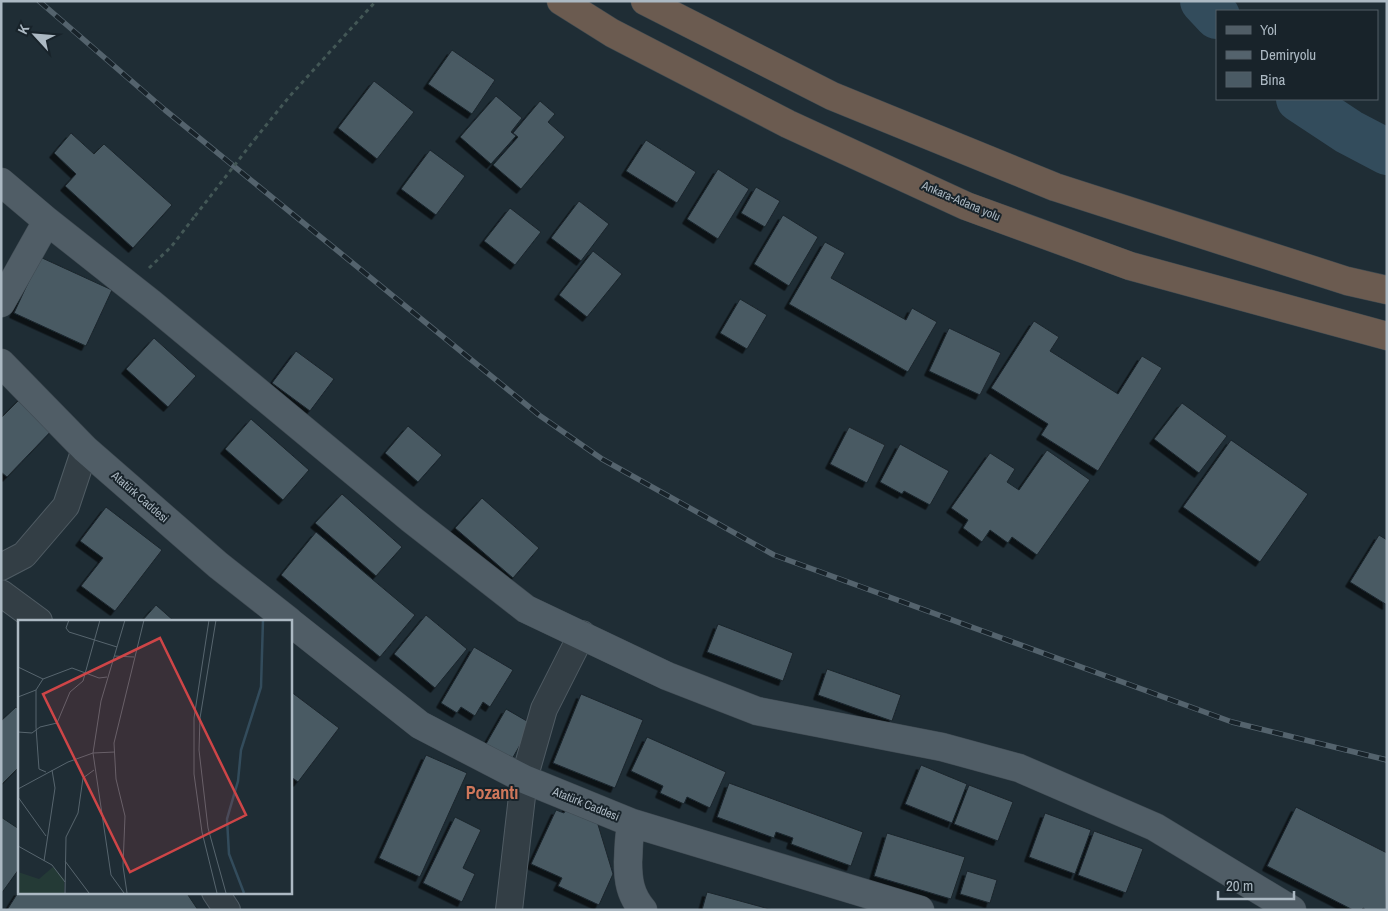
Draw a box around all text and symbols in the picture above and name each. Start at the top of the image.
north arrow [10,10,60,60]
legend [1216,10,1378,100]
text: Yol [1260,19,1277,40]
text: K [13,21,34,37]
text: Demiryolu [1260,44,1316,65]
text: Bina [1260,69,1285,90]
street label: Ankara-Adana yolu [918,177,1003,225]
street label: Atatürk Caddesi [107,467,172,526]
inset map [18,620,291,894]
district label: Pozantı [466,780,518,805]
street label: Atatürk Caddesi [549,783,622,825]
scale bar [1218,868,1294,900]
text: 20 m [1226,875,1253,896]

